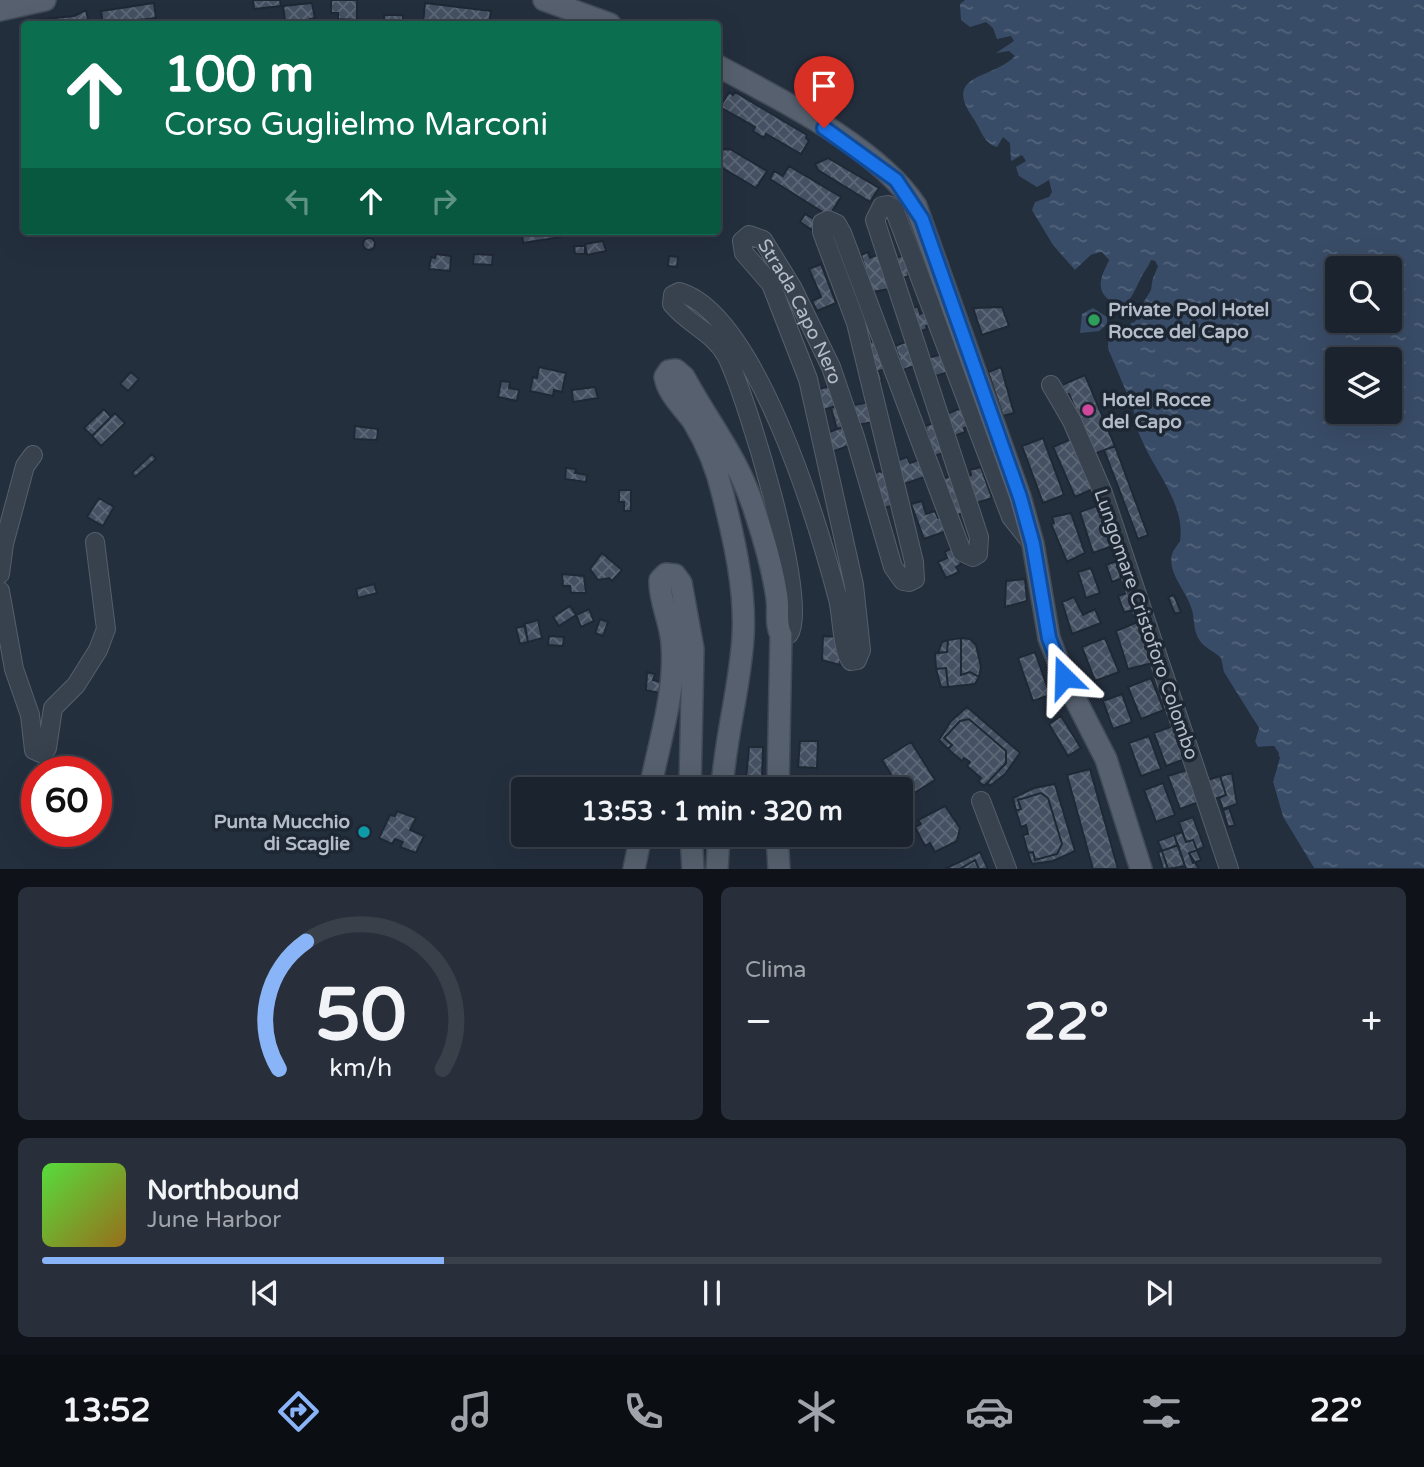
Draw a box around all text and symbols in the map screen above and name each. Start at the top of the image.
text: 100 m [164,46,314,105]
icon: ahead [49,49,140,140]
pin [794,56,854,128]
icon: arrive [805,67,843,105]
text: Corso Guglielmo Marconi [164,106,548,144]
icon: left [279,182,317,220]
icon: ahead [352,182,390,220]
icon: right [425,182,463,220]
street label: Strada Capo Nero [753,235,846,387]
map controls [1325,256,1402,424]
button: search [1325,256,1402,333]
place label: Private Pool Hotel Rocce del Capo [1108,299,1269,344]
marker: Private Pool Hotel Rocce del Capo [1086,312,1102,328]
button: layers [1325,347,1402,424]
place label: Hotel Rocce del Capo [1102,389,1211,434]
marker: Hotel Rocce del Capo [1080,402,1096,418]
street label: Lungomare Cristoforo Colombo [1089,486,1203,762]
position arrow [1027,640,1101,714]
speed limit sign: 60 [21,756,112,847]
text: 13:53 · 1 min · 320 m [581,796,843,827]
place label: Punta Mucchio di Scaglie [214,811,350,856]
marker: Punta Mucchio di Scaglie [356,824,372,840]
text: Clima [745,956,806,984]
text: 50 [315,973,406,1061]
text: 22° [1024,991,1109,1054]
text: − [745,999,772,1045]
text: + [1361,999,1382,1045]
text: km/h [329,1053,392,1083]
text: Northbound [147,1175,299,1206]
text: June Harbor [147,1206,281,1234]
icon: previous [246,1274,284,1312]
icon: pause [693,1274,731,1312]
icon: next [1140,1274,1178,1312]
icon: directions [274,1387,323,1436]
icon: music [447,1387,496,1436]
icon: phone [619,1387,668,1436]
icon: climate [792,1387,841,1436]
icon: car [965,1387,1014,1436]
icon: filters [1137,1387,1186,1436]
text: 13:52 [62,1392,151,1430]
text: 22° [1310,1392,1362,1430]

